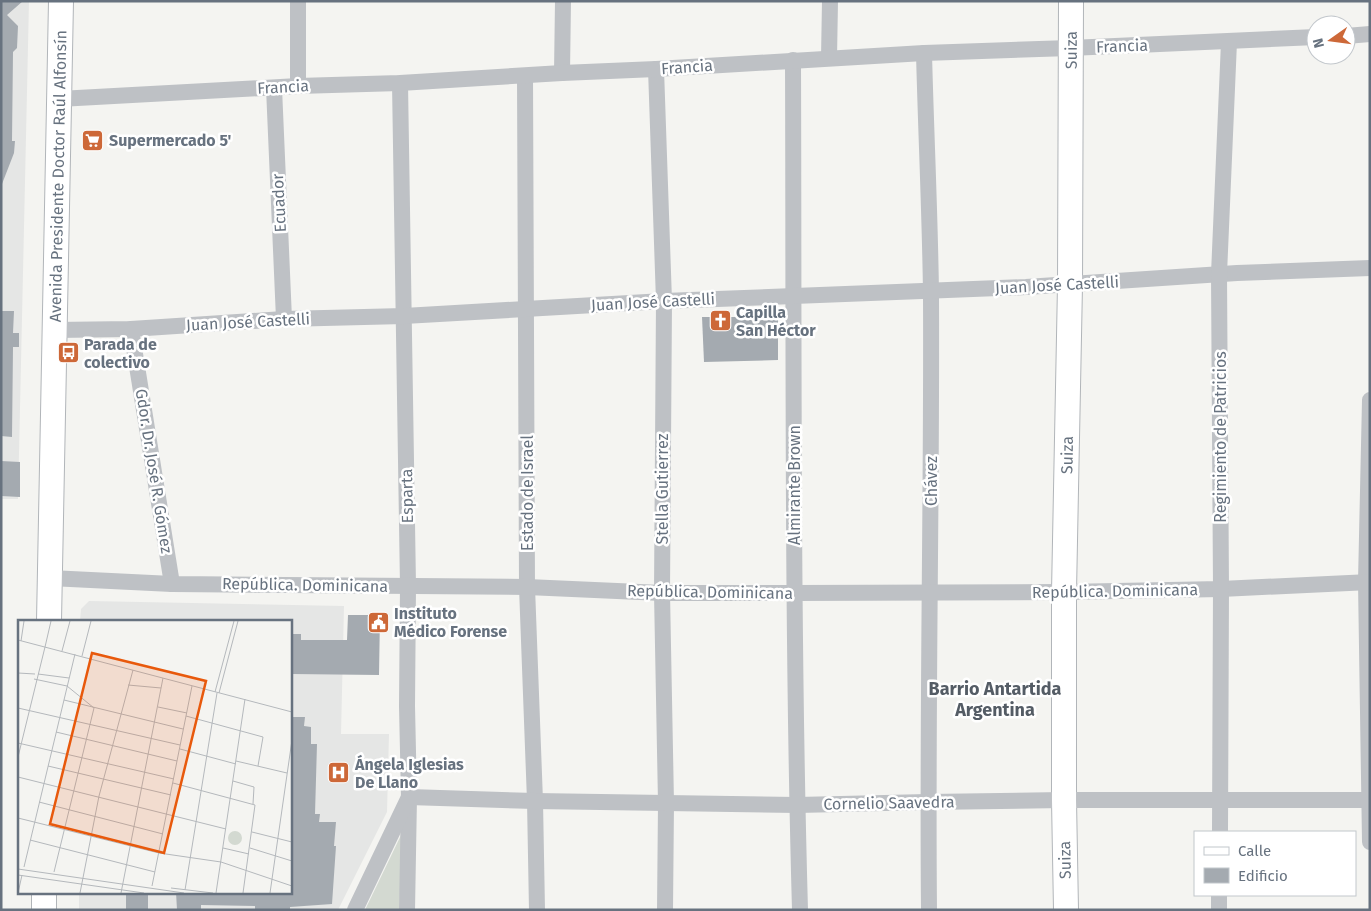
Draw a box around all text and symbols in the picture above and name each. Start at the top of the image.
north arrow [1306,15,1356,65]
street label: Avenida Presidente Doctor Raúl Alfonsín [45,30,70,322]
street label: Suiza [1061,31,1080,69]
street label: Francia [1096,36,1148,56]
text: N [1309,36,1328,50]
street label: Francia [660,56,714,78]
street label: Francia [257,76,309,98]
supermarket icon: Supermercado 5' [81,128,105,152]
place label: Supermercado 5' [109,131,231,150]
street label: Ecuador [268,172,290,233]
street label: Juan José Castelli [995,272,1119,298]
street label: Juan José Castelli [591,289,715,315]
place label: Capilla San Héctor [736,303,816,340]
street label: Juan José Castelli [186,309,310,335]
church icon: Capilla San Héctor [708,309,732,333]
place label: Parada de colectivo [84,335,157,372]
bus stop icon: Parada de colectivo [56,341,80,365]
street label: Regimiento de Patricios [1211,351,1230,523]
street label: Gdor. Dr. José R. Gómez [132,387,176,555]
street label: Almirante Brown [785,425,804,545]
street label: Stella Gutierrez [653,433,672,545]
street label: Estado de Israel [518,435,537,551]
street label: Suiza [1057,436,1077,474]
street label: Chávez [922,456,941,506]
street label: Esparta [397,469,417,523]
street label: República. Dominicana [222,574,388,596]
street label: República. Dominicana [1032,580,1198,602]
street label: República. Dominicana [627,581,793,603]
place label: Instituto Médico Forense [394,604,507,641]
public building icon: Instituto Médico Forense [366,610,390,634]
inset map [18,620,291,894]
district label: Barrio Antartida Argentina [929,678,1062,721]
place label: Ángela Iglesias De Llano [354,754,464,792]
hospital icon: Ángela Iglesias De Llano [327,761,351,785]
street label: Cornelio Saavedra [823,792,955,814]
legend [1194,831,1356,896]
street label: Suiza [1055,841,1075,879]
text: Calle [1238,842,1271,860]
text: Edificio [1238,867,1288,885]

